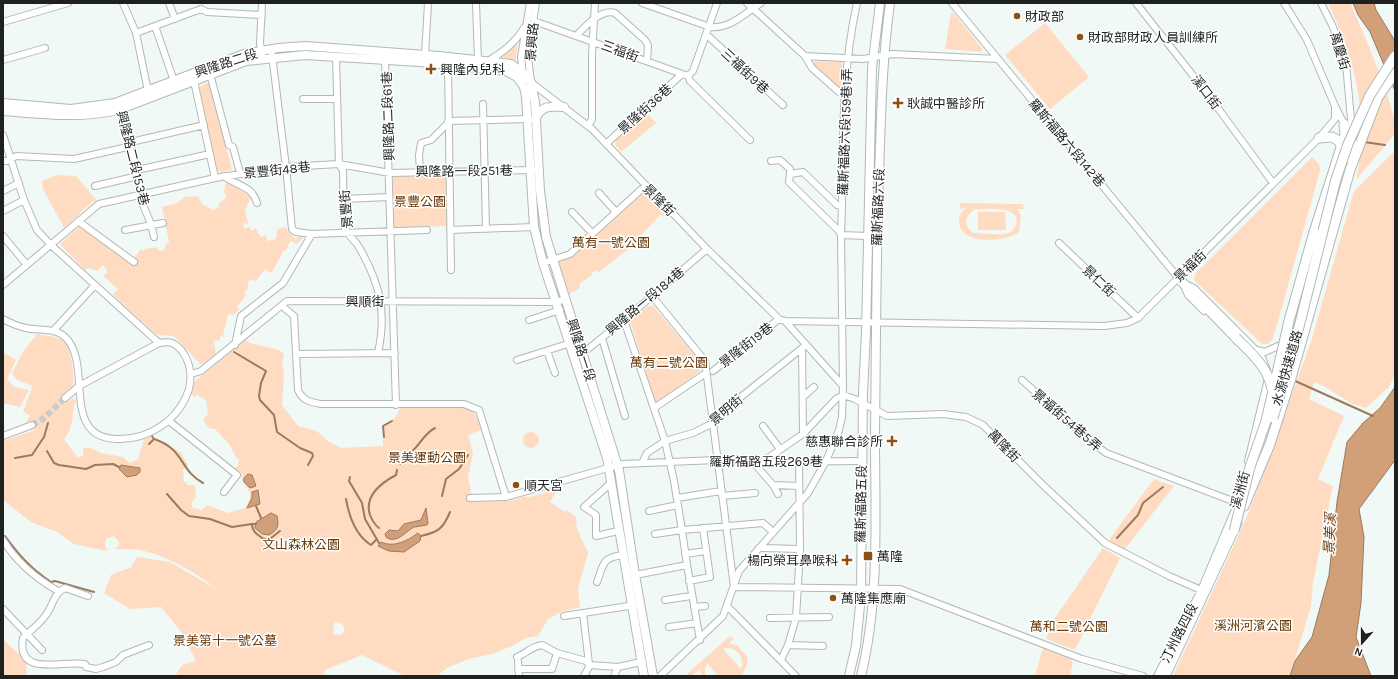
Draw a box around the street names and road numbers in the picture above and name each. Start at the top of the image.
street label: 景興路 [523,22,541,62]
street label: 萬慶街 [1327,30,1353,72]
street label: 三福街 [599,37,641,65]
street label: 三福街9巷 [718,45,772,97]
street label: 興隆路二段 [193,46,259,80]
street label: 羅斯福路六段159巷1弄 [835,68,855,196]
street label: 興隆路二段61巷 [379,71,397,161]
street label: 溪口街 [1188,72,1224,112]
street label: 景隆街36巷 [615,81,675,137]
street label: 羅斯福路六段142巷 [1026,96,1108,190]
street label: 興隆路二段153巷 [114,109,152,207]
street label: 景豐街48巷 [243,159,311,181]
street label: 興隆路一段251巷 [415,163,513,179]
street label: 羅斯福路六段 [869,168,887,246]
street label: 景隆街 [640,181,678,219]
street label: 景豐街 [337,189,355,229]
street label: 景福街 [1171,247,1209,285]
street label: 景仁街 [1080,262,1118,300]
street label: 興隆路一段184巷 [603,264,687,338]
street label: 興順街 [345,294,385,309]
street label: 興隆路一段 [564,317,598,383]
street label: 景隆街19巷 [716,319,776,371]
street label: 水源快速道路 [1269,328,1305,408]
street label: 景福街54巷5弄 [1029,386,1105,454]
street label: 景明街 [706,392,746,428]
street label: 萬隆街 [985,427,1023,465]
street label: 羅斯福路五段269巷 [709,454,823,469]
street label: 羅斯福路五段 [853,465,869,543]
street label: 溪洲街 [1227,469,1253,511]
street label: 汀州路四段 [1158,601,1200,665]

